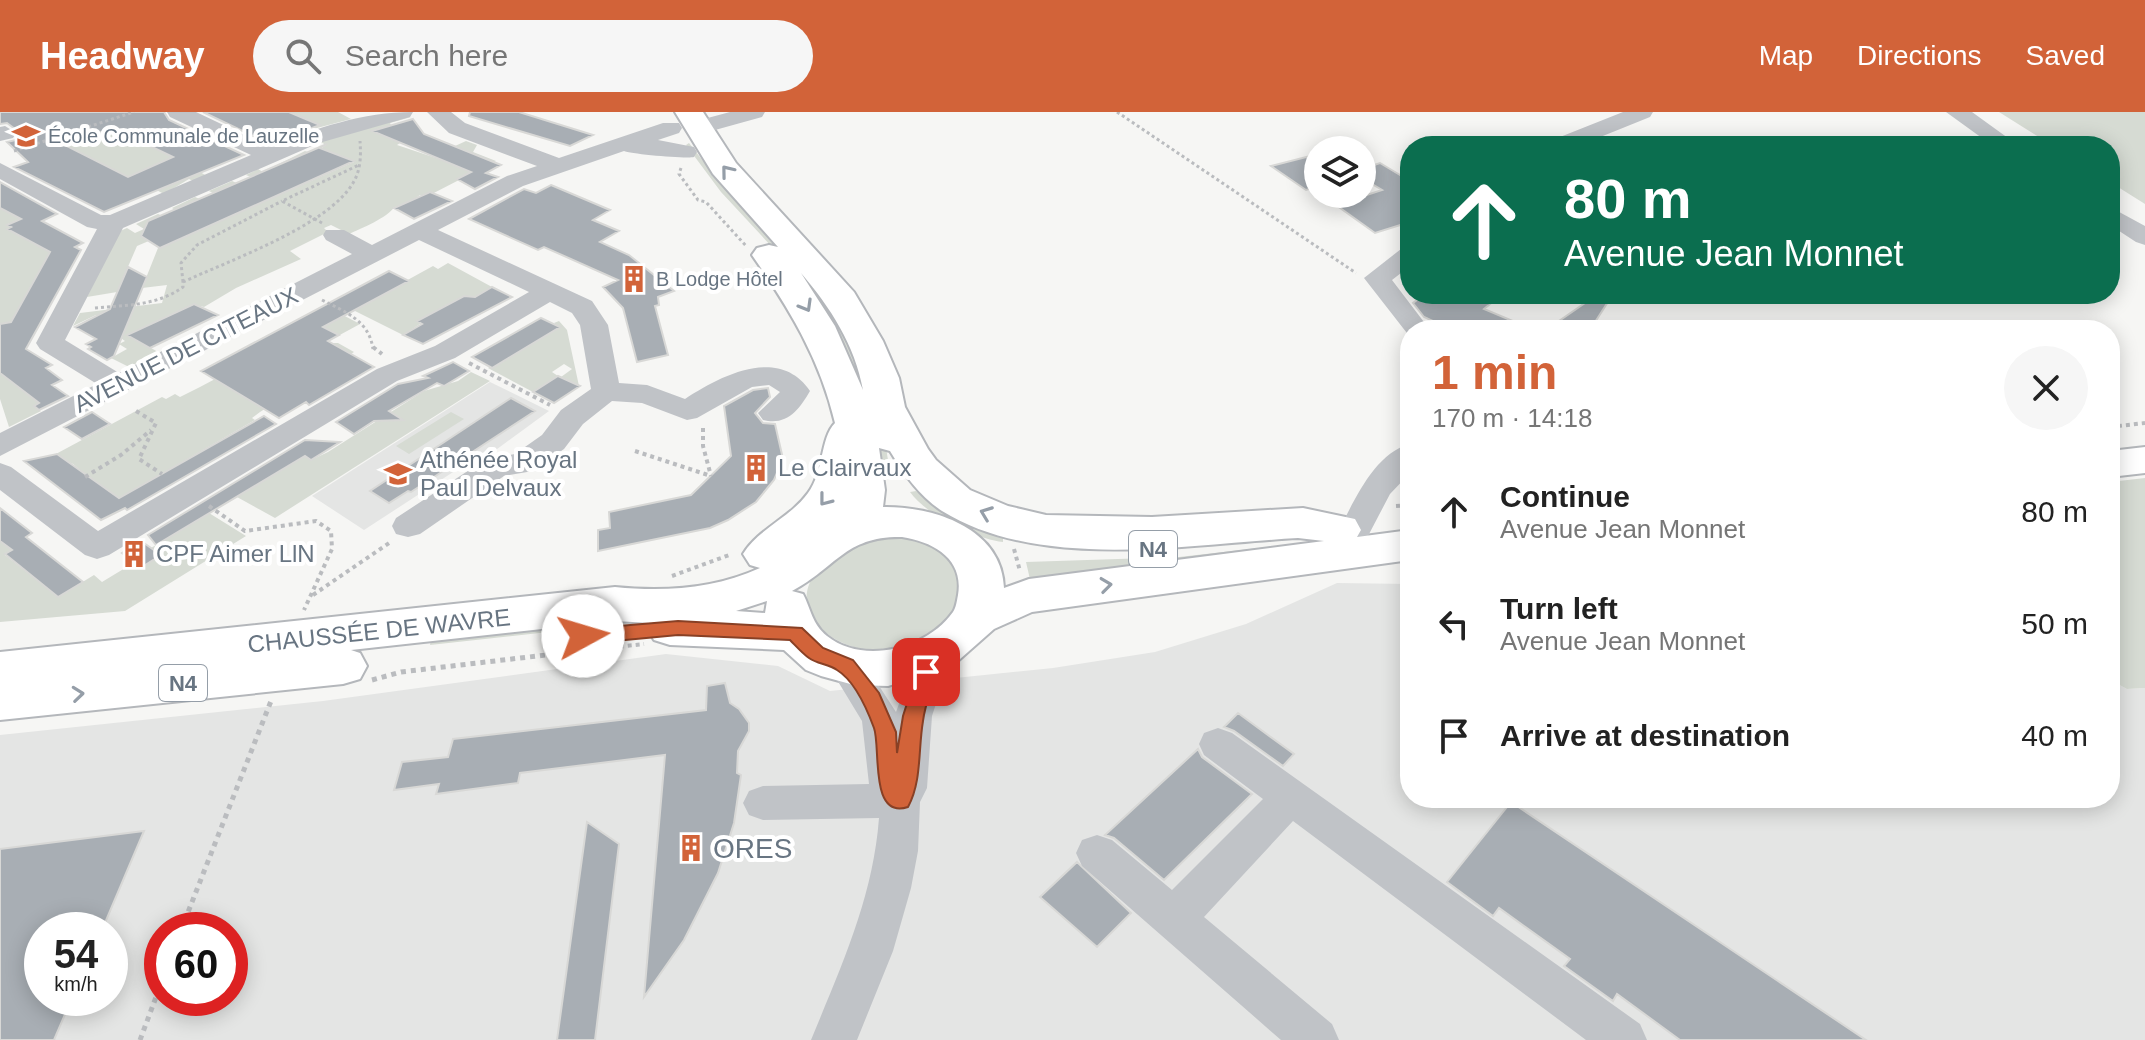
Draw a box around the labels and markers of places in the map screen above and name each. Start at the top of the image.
school or university icon: École Communale de Lauzelle [11,121,41,151]
place label: École Communale de Lauzelle [48,125,319,147]
building icon: B Lodge Hôtel [619,264,649,294]
place label: B Lodge Hôtel [656,268,783,290]
place label: Athénée Royal Paul Delvaux [420,446,577,501]
building icon: Le Clairvaux [741,453,771,483]
place label: Le Clairvaux [778,454,911,481]
school or university icon: Athénée Royal Paul Delvaux [383,459,413,489]
building icon: CPF Aimer LlN [119,539,149,569]
place label: CPF Aimer LlN [156,540,315,567]
pin [892,638,960,706]
building icon: ORES [676,833,706,863]
place label: ORES [713,833,792,864]

